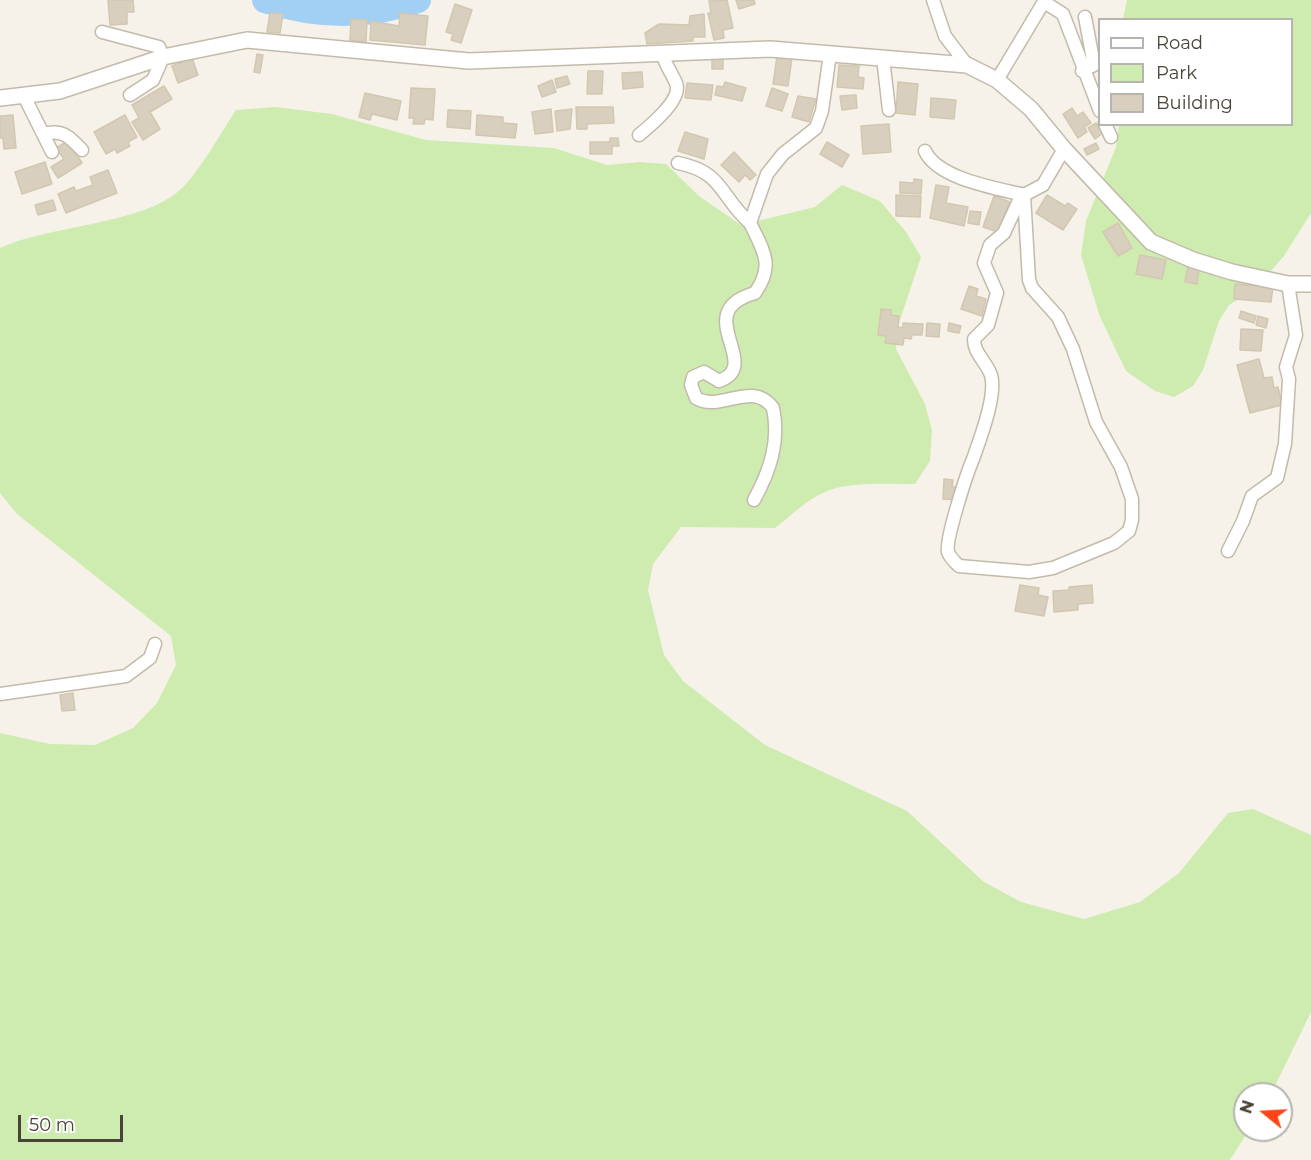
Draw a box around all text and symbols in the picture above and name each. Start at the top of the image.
legend [1098,18,1293,126]
text: Road [1156,32,1203,54]
text: Park [1156,62,1197,84]
text: Building [1156,92,1233,114]
north arrow [1233,1082,1293,1142]
text: N [1236,1098,1258,1116]
scale bar [21,1103,126,1141]
text: 50 m [29,1114,75,1136]

